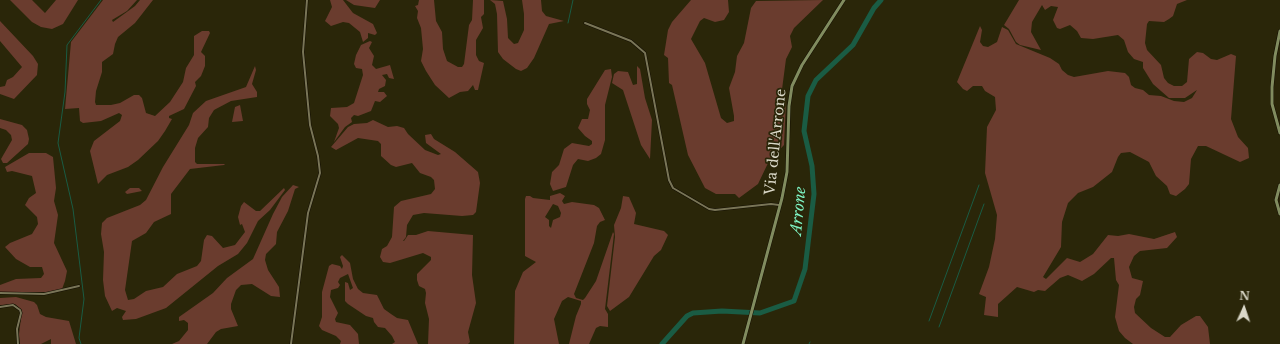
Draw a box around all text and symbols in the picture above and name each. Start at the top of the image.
street label: Via dell'Arrone [762,88,790,196]
water label: Arrone [788,186,810,236]
north arrow [1224,288,1264,328]
text: N [1239,289,1250,303]

